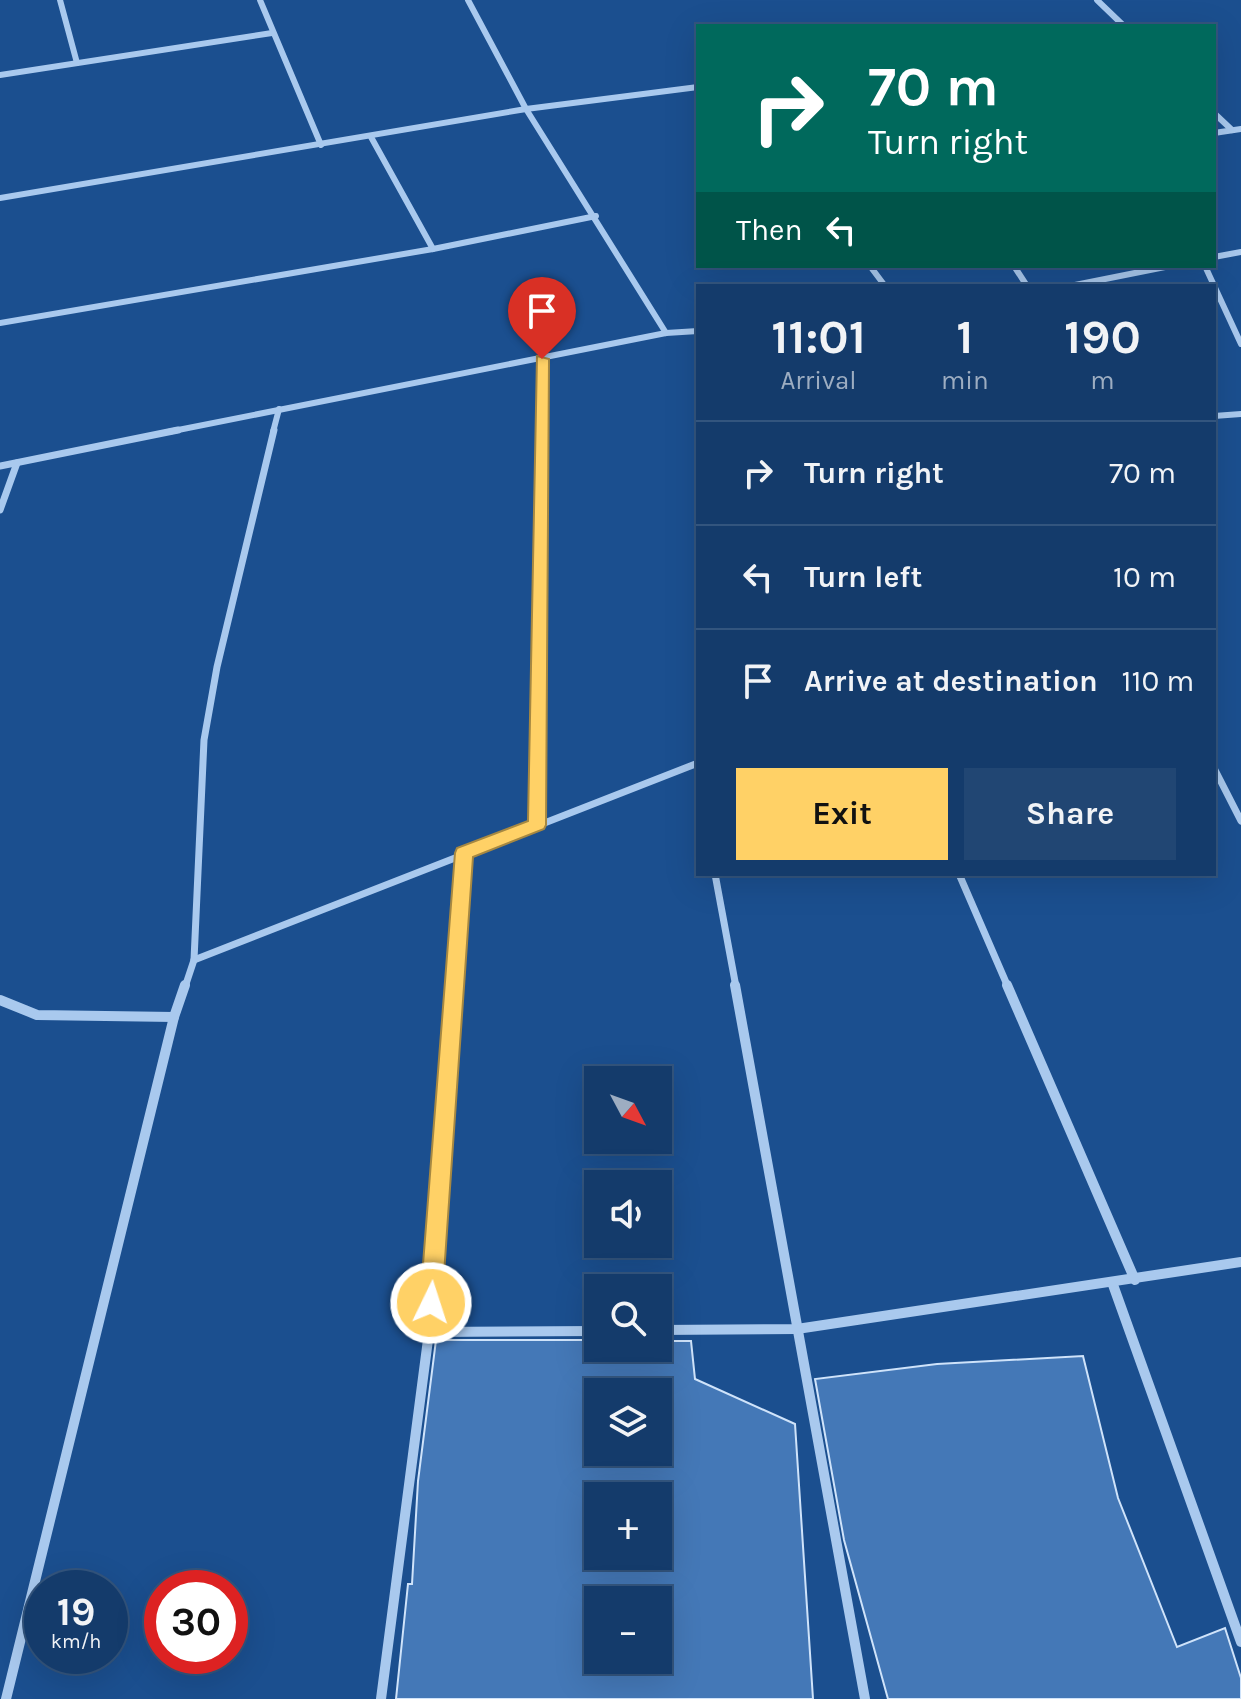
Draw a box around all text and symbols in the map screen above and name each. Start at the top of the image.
text: 70 m [868,54,999,119]
icon: right [736,56,840,160]
text: Turn right [868,121,1028,163]
icon: left [819,208,863,252]
text: Then [736,212,803,248]
pin [508,277,576,359]
icon: arrive [520,289,564,333]
text: 11:01 [771,309,866,365]
text: 1 [956,309,973,365]
text: 190 [1064,309,1141,365]
text: Arrival [780,365,857,396]
text: min [941,365,989,396]
text: m [1090,365,1115,396]
icon: right [736,451,780,495]
text: Turn right [804,455,944,491]
text: 70 m [1109,455,1176,491]
icon: left [736,555,780,599]
text: Turn left [804,559,922,595]
text: 10 m [1113,559,1176,595]
icon: arrive [736,659,780,703]
text: Arrive at destination [804,663,1098,699]
text: 110 m [1122,663,1194,699]
button: Exit [736,768,948,860]
button: Share [964,768,1176,860]
north arrow [584,1066,672,1154]
map controls [584,1066,672,1674]
button: sound [584,1170,672,1258]
position arrow [389,1261,473,1345]
button: search [584,1274,672,1362]
button: layers [584,1378,672,1466]
button: + [584,1482,672,1570]
speed limit sign: 30 [144,1570,248,1674]
button: − [584,1586,672,1674]
text: 19 [57,1588,95,1635]
text: km/h [51,1630,101,1653]

